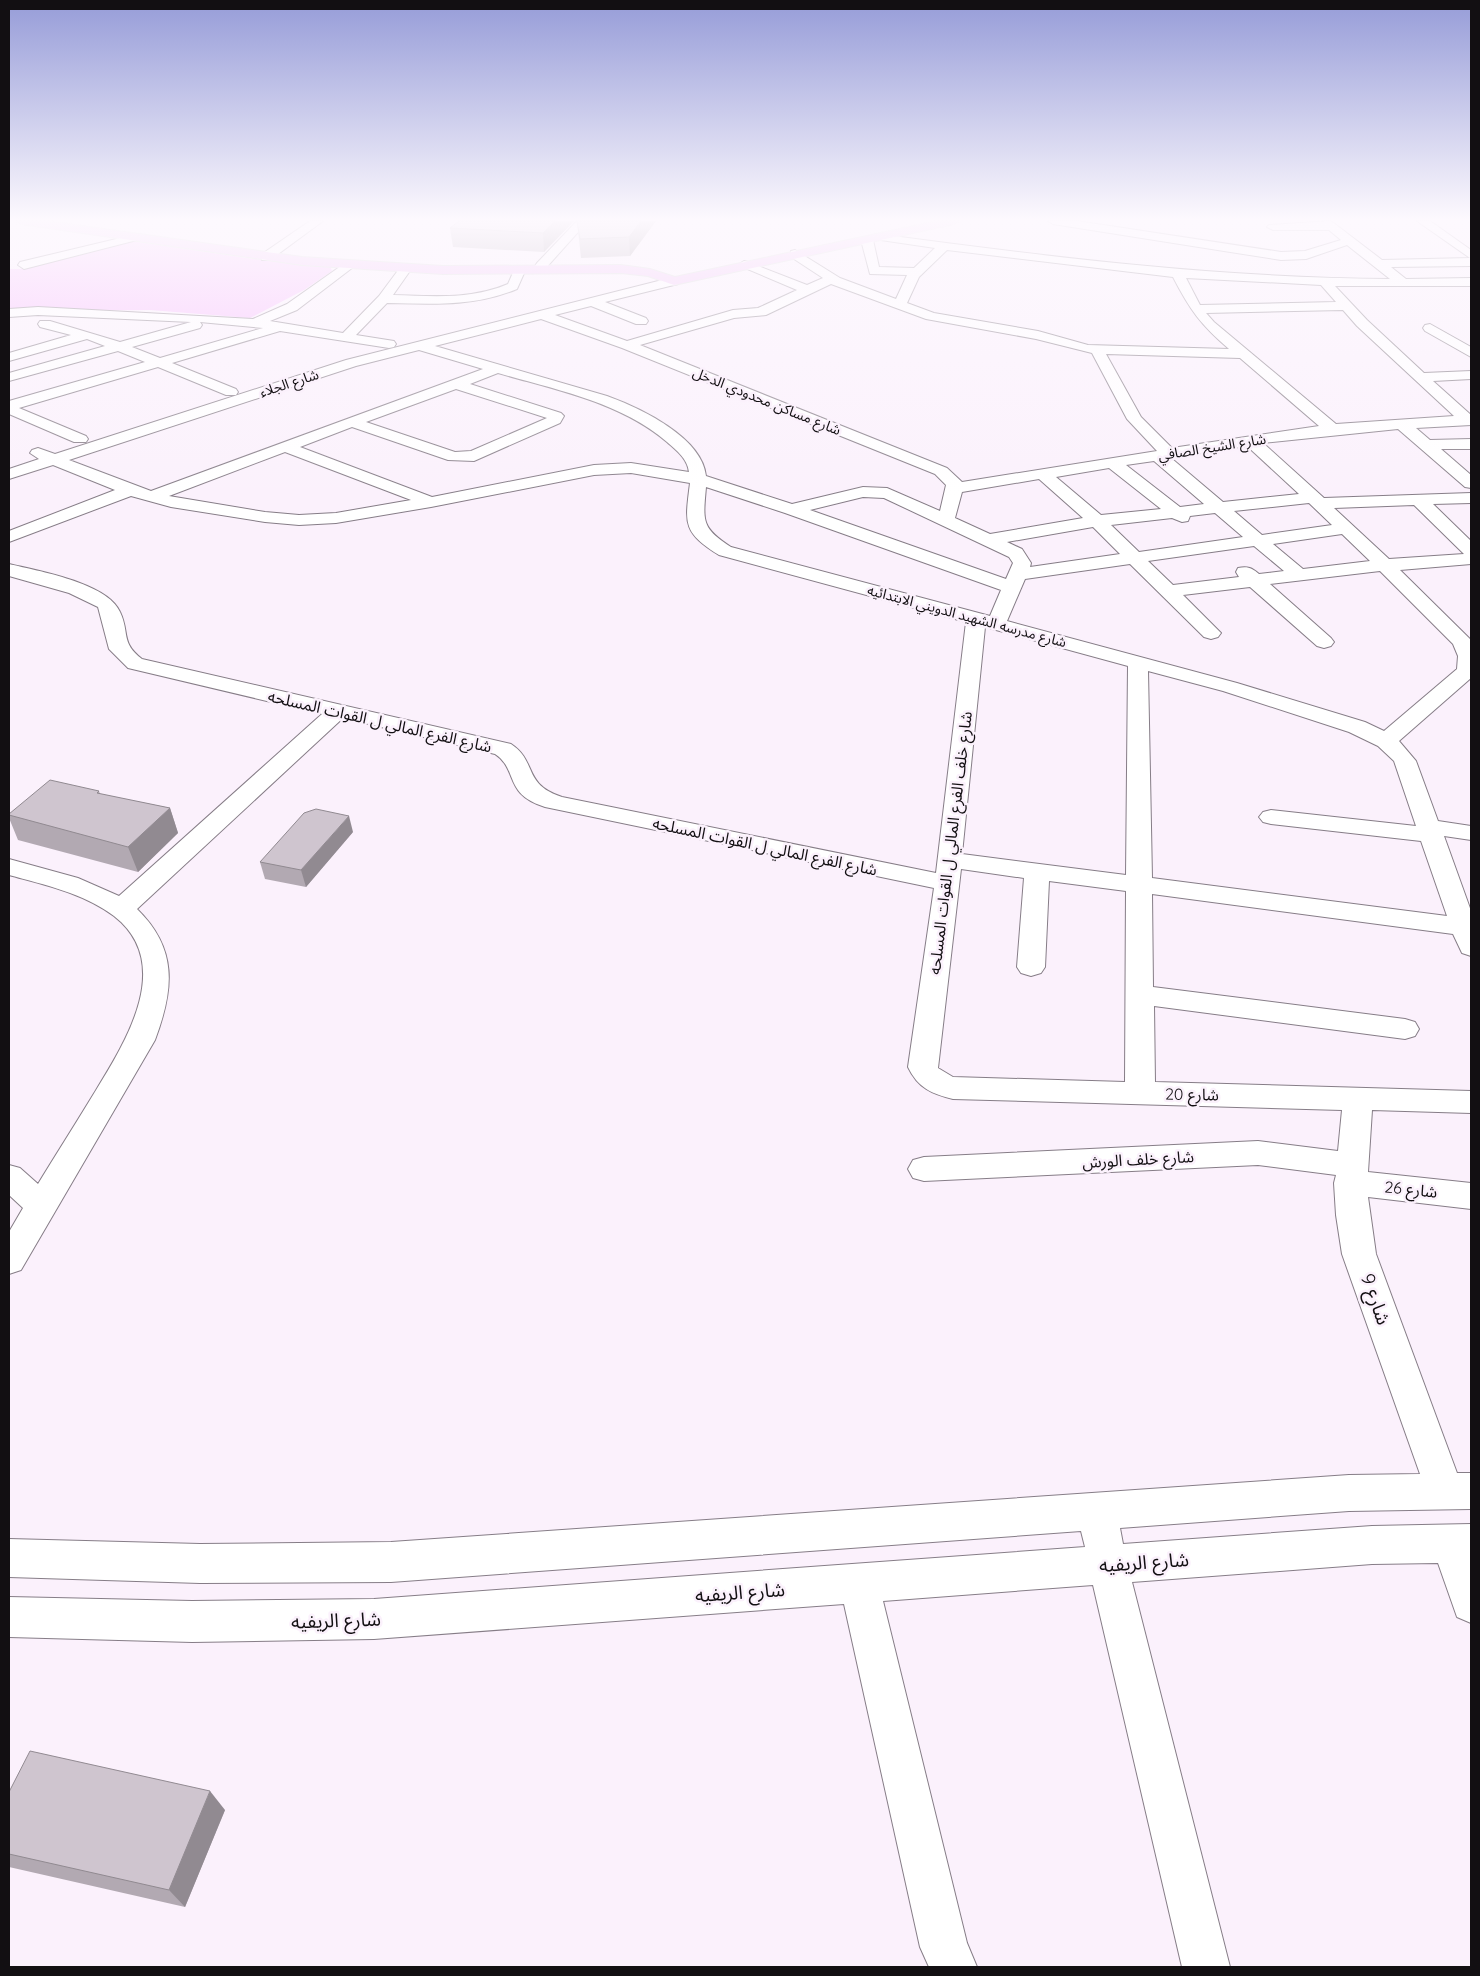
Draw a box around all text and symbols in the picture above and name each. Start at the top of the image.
street label: شارع مساكن محدودي الدخل [689,363,844,441]
street label: شارع الجلاء [257,365,321,403]
street label: شارع الشيخ الصافي [1157,430,1268,467]
street label: شارع مدرسه الشهيد الدويني الابتدائيه [865,581,1069,653]
street label: شارع الفرع المالي ل القوات المسلحه [266,685,494,759]
street label: شارع خلف الفرع المالي ل القوات المسلحه [924,710,979,976]
street label: شارع الفرع المالي ل القوات المسلحه [650,812,879,883]
street label: شارع 20 [1165,1084,1219,1107]
street label: شارع خلف الورش [1082,1146,1195,1175]
street label: شارع 26 [1383,1176,1438,1205]
street label: شارع 9 [1354,1270,1396,1329]
street label: شارع الريفيه [1098,1547,1190,1579]
street label: شارع الريفيه [694,1577,786,1609]
street label: شارع الريفيه [291,1606,381,1636]

